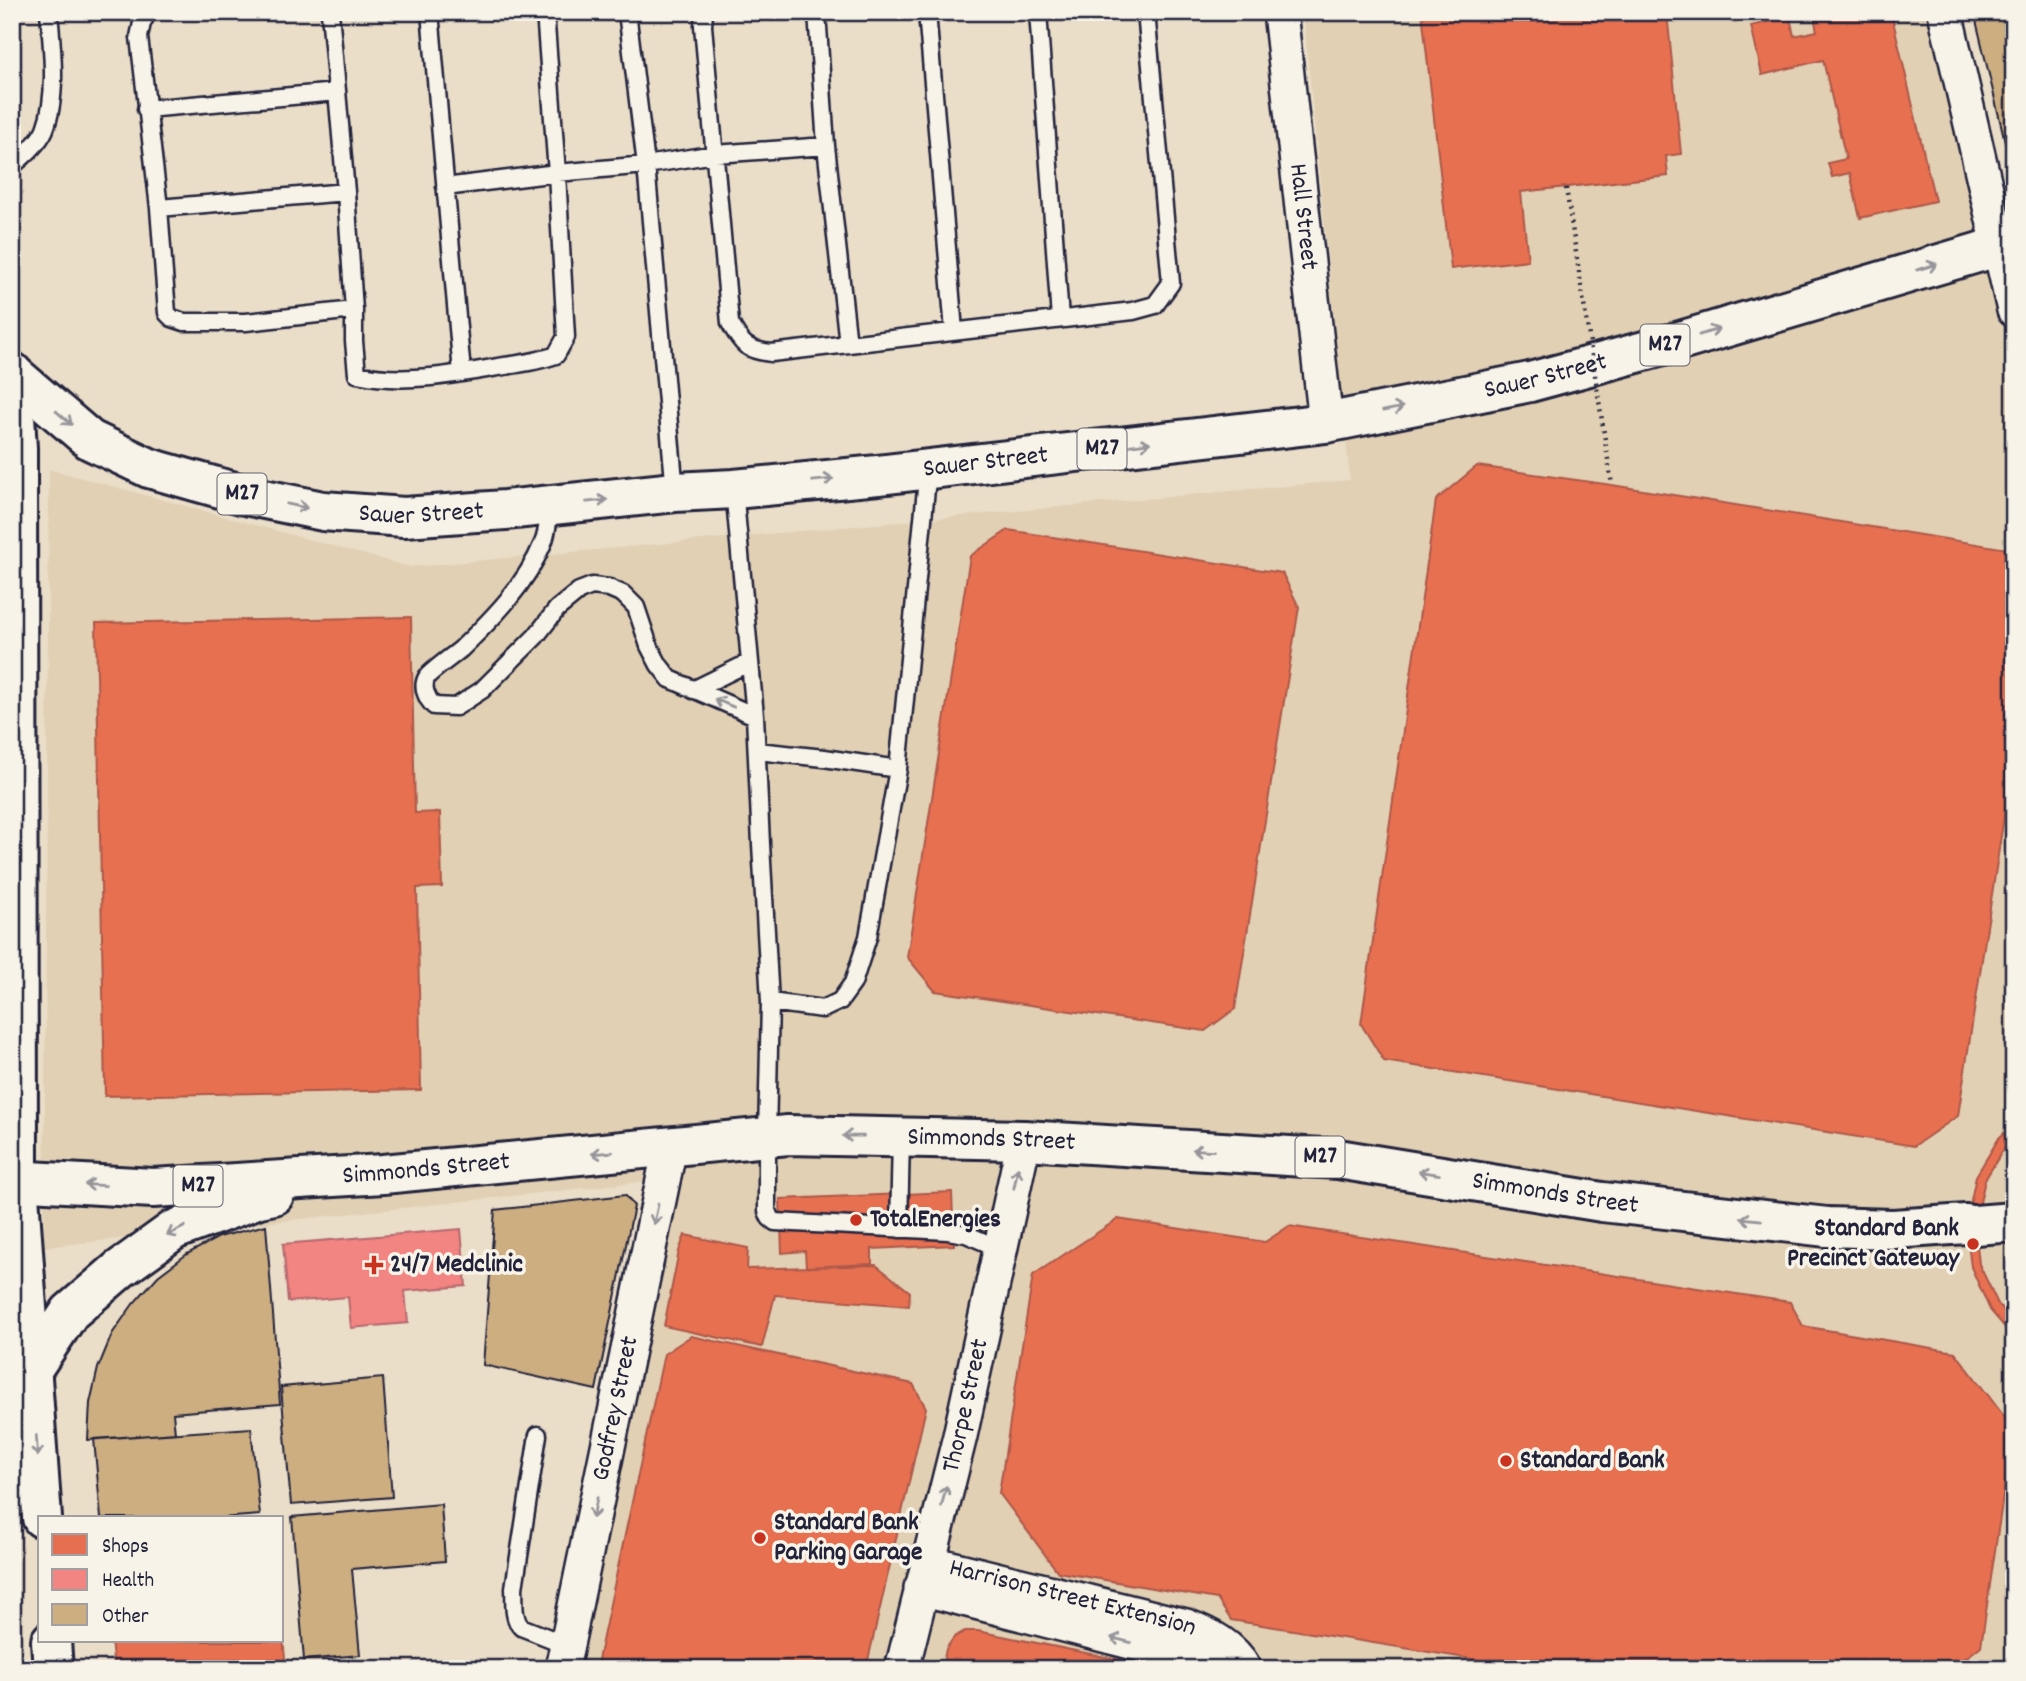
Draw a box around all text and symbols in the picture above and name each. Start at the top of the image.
street label: Hall Street [1279,161,1327,272]
one-way arrow [1915,260,1937,273]
road number: M27 [1640,324,1690,366]
one-way arrow [1697,325,1719,338]
street label: Sauer Street [1481,343,1611,409]
one-way arrow [1381,402,1404,416]
one-way arrow [55,409,73,425]
road number: M27 [1078,428,1126,470]
street label: Sauer Street [921,437,1050,488]
one-way arrow [1129,438,1151,451]
road number: M27 [218,474,266,514]
one-way arrow [812,474,834,487]
street label: Sauer Street [357,493,485,536]
one-way arrow [585,494,608,507]
one-way arrow [285,499,308,513]
one-way arrow [714,696,736,709]
street label: Simmonds Street [907,1119,1077,1162]
one-way arrow [842,1130,865,1143]
road number: M27 [1296,1136,1344,1177]
street label: Simmonds Street [341,1143,512,1195]
one-way arrow [1191,1144,1214,1157]
one-way arrow [592,1147,614,1160]
street label: Simmonds Street [1469,1163,1641,1224]
road number: M27 [174,1166,222,1206]
one-way arrow [1418,1166,1441,1179]
one-way arrow [1009,1167,1023,1190]
one-way arrow [83,1179,106,1192]
one-way arrow [649,1202,663,1225]
place label: TotalEnergies [870,1202,1001,1239]
place label: Standard Bank Precinct Gateway [1787,1211,1960,1278]
marker: TotalEnergies [848,1212,864,1228]
one-way arrow [1740,1212,1763,1225]
one-way arrow [166,1224,187,1238]
marker: Standard Bank Precinct Gateway [1965,1236,1981,1252]
place label: 24/7 Medclinic [390,1247,523,1284]
marker: 24/7 Medclinic [364,1255,384,1275]
street label: Godfrey Street [583,1332,649,1484]
street label: Thorpe Street [933,1335,999,1477]
one-way arrow [31,1434,44,1457]
place label: Standard Bank [1520,1443,1665,1480]
marker: Standard Bank [1498,1453,1514,1469]
one-way arrow [939,1485,952,1507]
one-way arrow [588,1496,602,1519]
place label: Standard Bank Parking Garage [774,1505,922,1572]
legend [38,1516,284,1642]
marker: Standard Bank Parking Garage [752,1530,768,1546]
text: Shops [102,1533,149,1563]
street label: Harrison Street Extension [945,1550,1202,1647]
text: Health [102,1567,154,1597]
text: Other [102,1603,149,1633]
one-way arrow [1110,1632,1132,1645]

